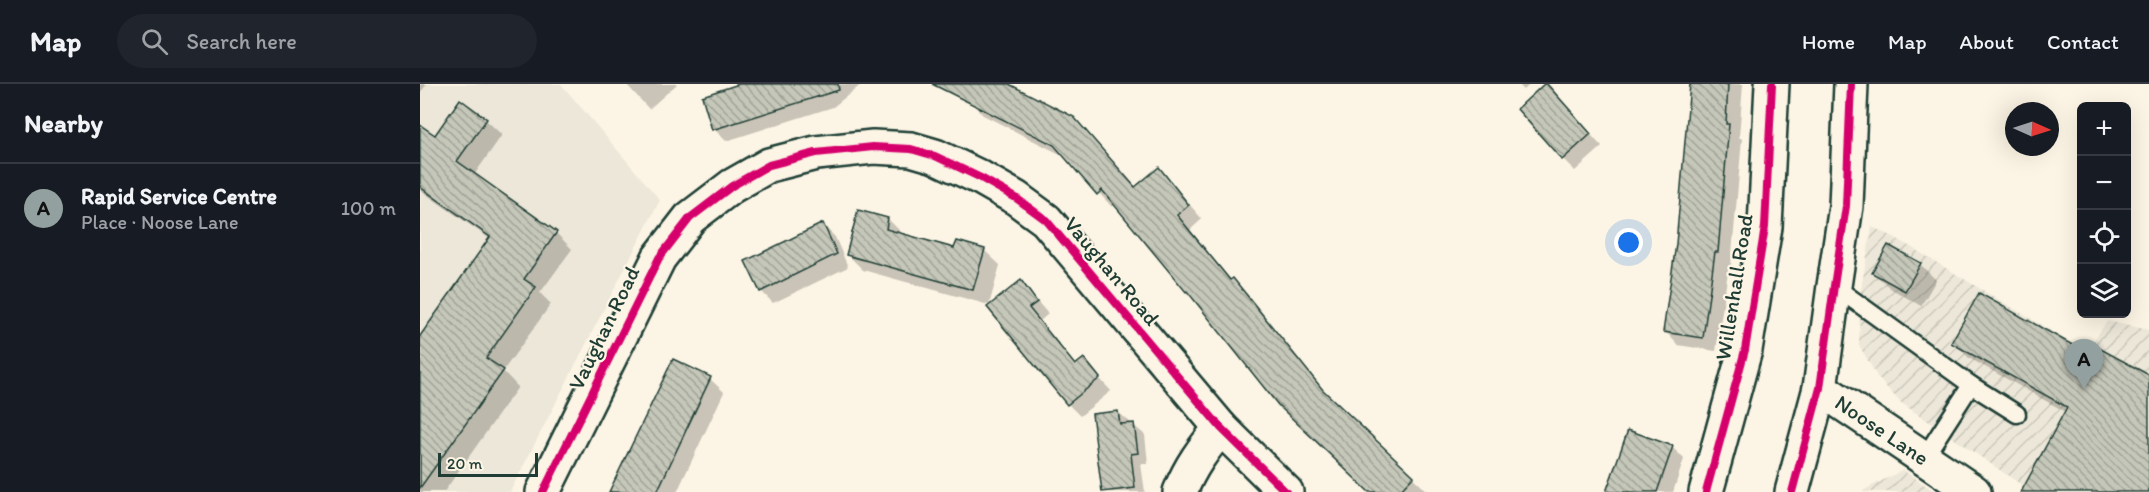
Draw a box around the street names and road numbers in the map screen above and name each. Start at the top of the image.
street label: Vaughan Road [1058,211,1166,331]
street label: Willenhall Road [1709,212,1759,362]
street label: Vaughan Road [562,262,646,394]
street label: Noose Lane [1830,389,1934,471]

